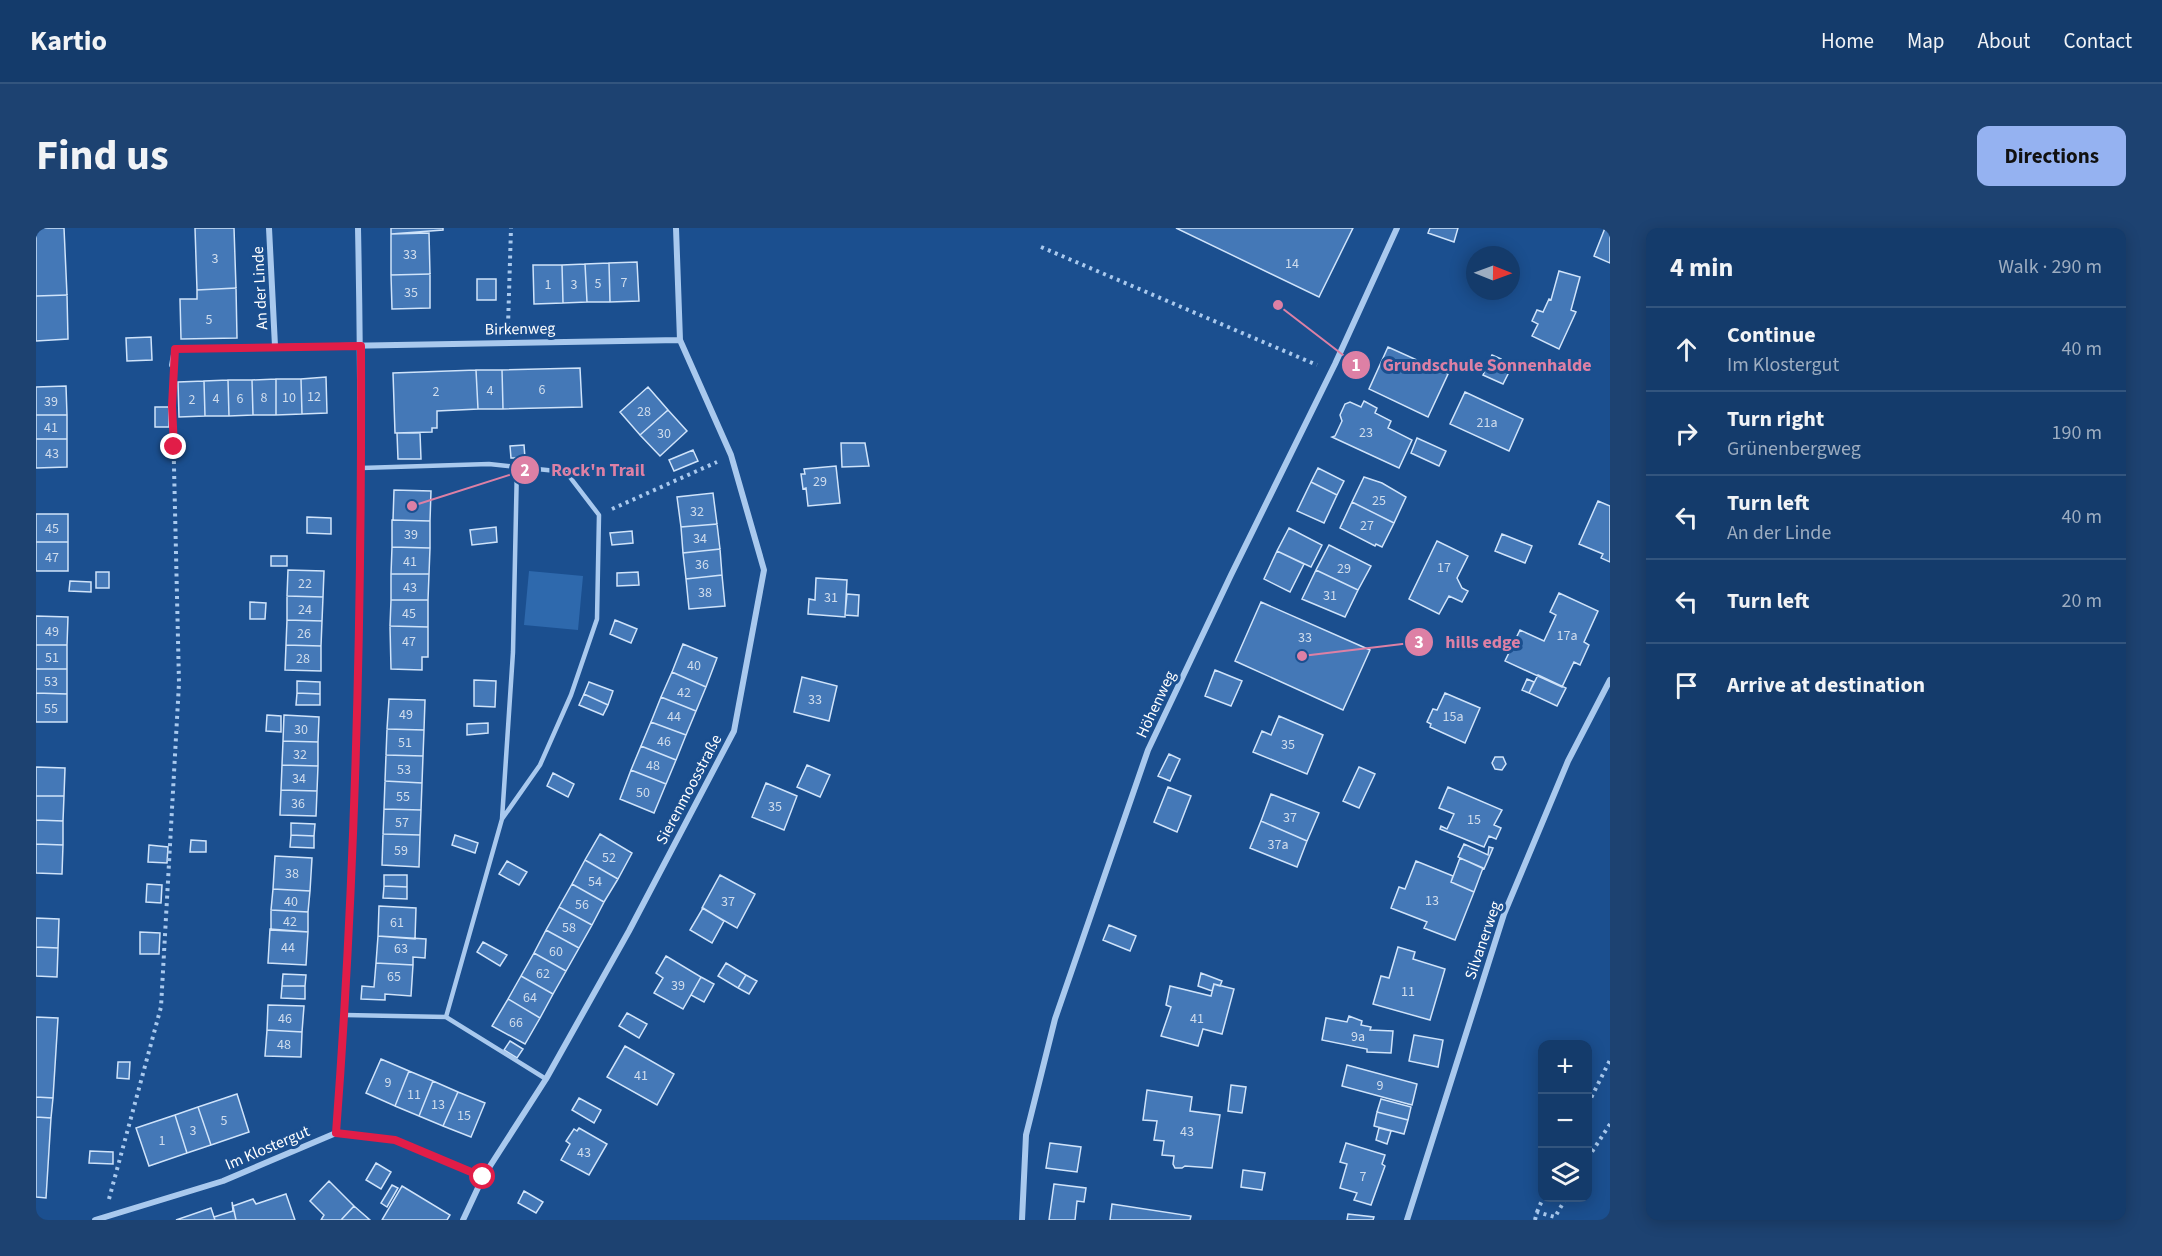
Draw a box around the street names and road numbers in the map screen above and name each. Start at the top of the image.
street label: An der Linde [247,246,273,330]
street label: Birkenweg [485,317,555,341]
street label: Höhenweg [1131,667,1181,742]
street label: Sierenmoosstraße [651,730,727,848]
street label: Silvanerweg [1459,898,1507,982]
street label: Im Klostergut [222,1120,314,1176]

